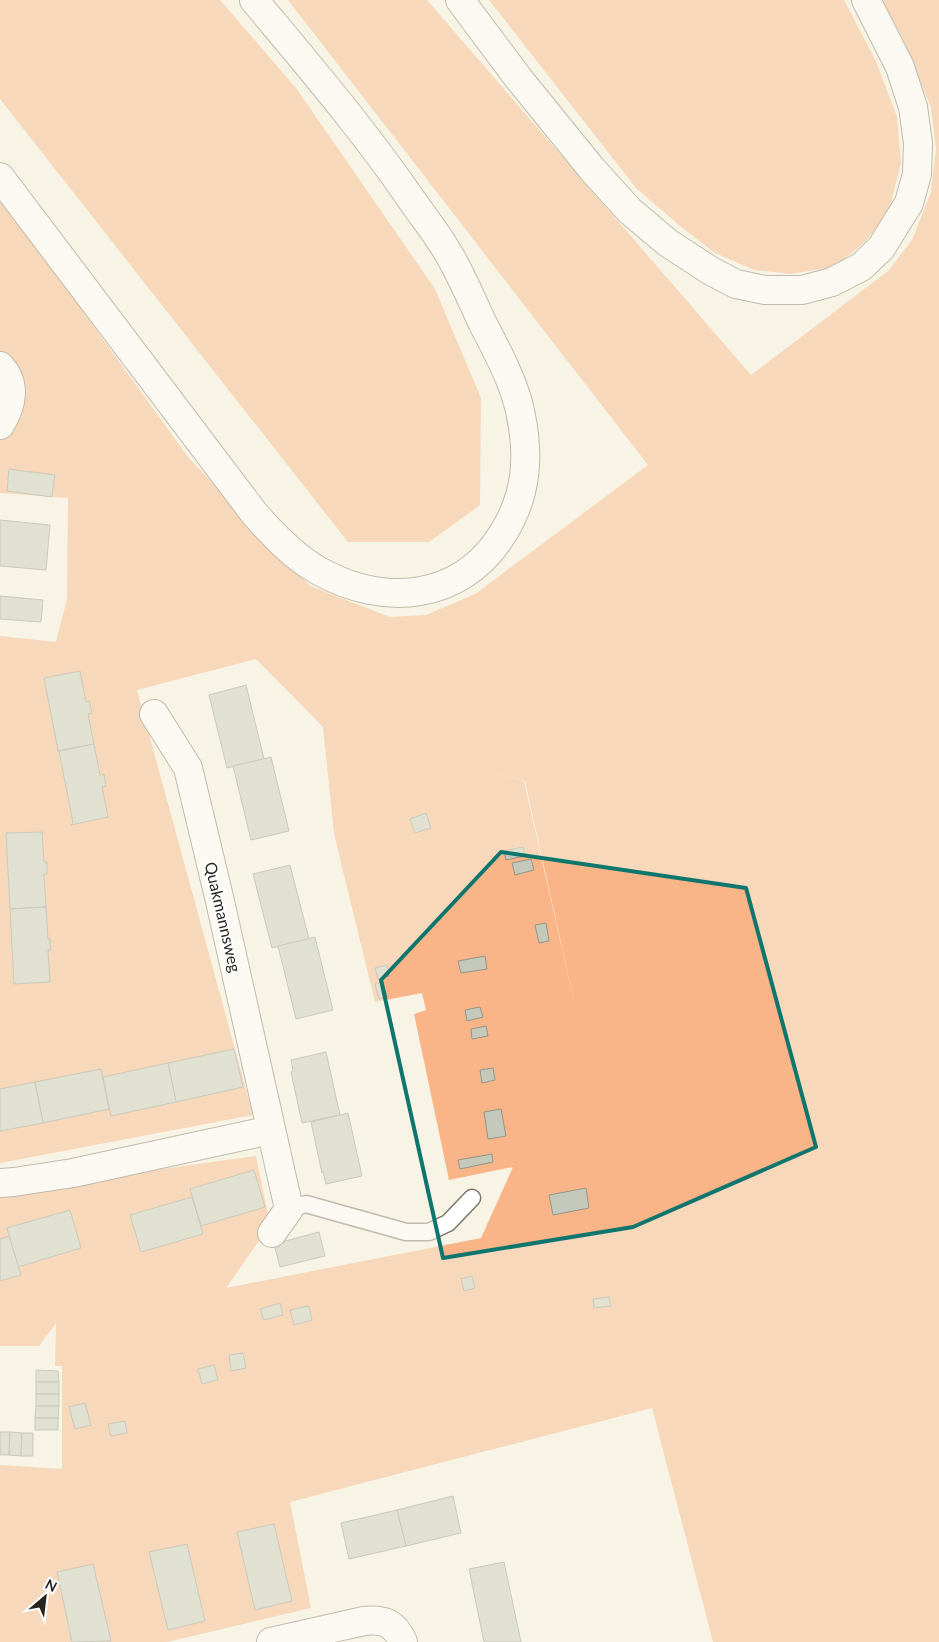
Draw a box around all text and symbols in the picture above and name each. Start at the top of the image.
street label: Quakmannsweg [202,860,245,974]
north arrow [20,1572,70,1622]
text: N [43,1575,60,1595]

